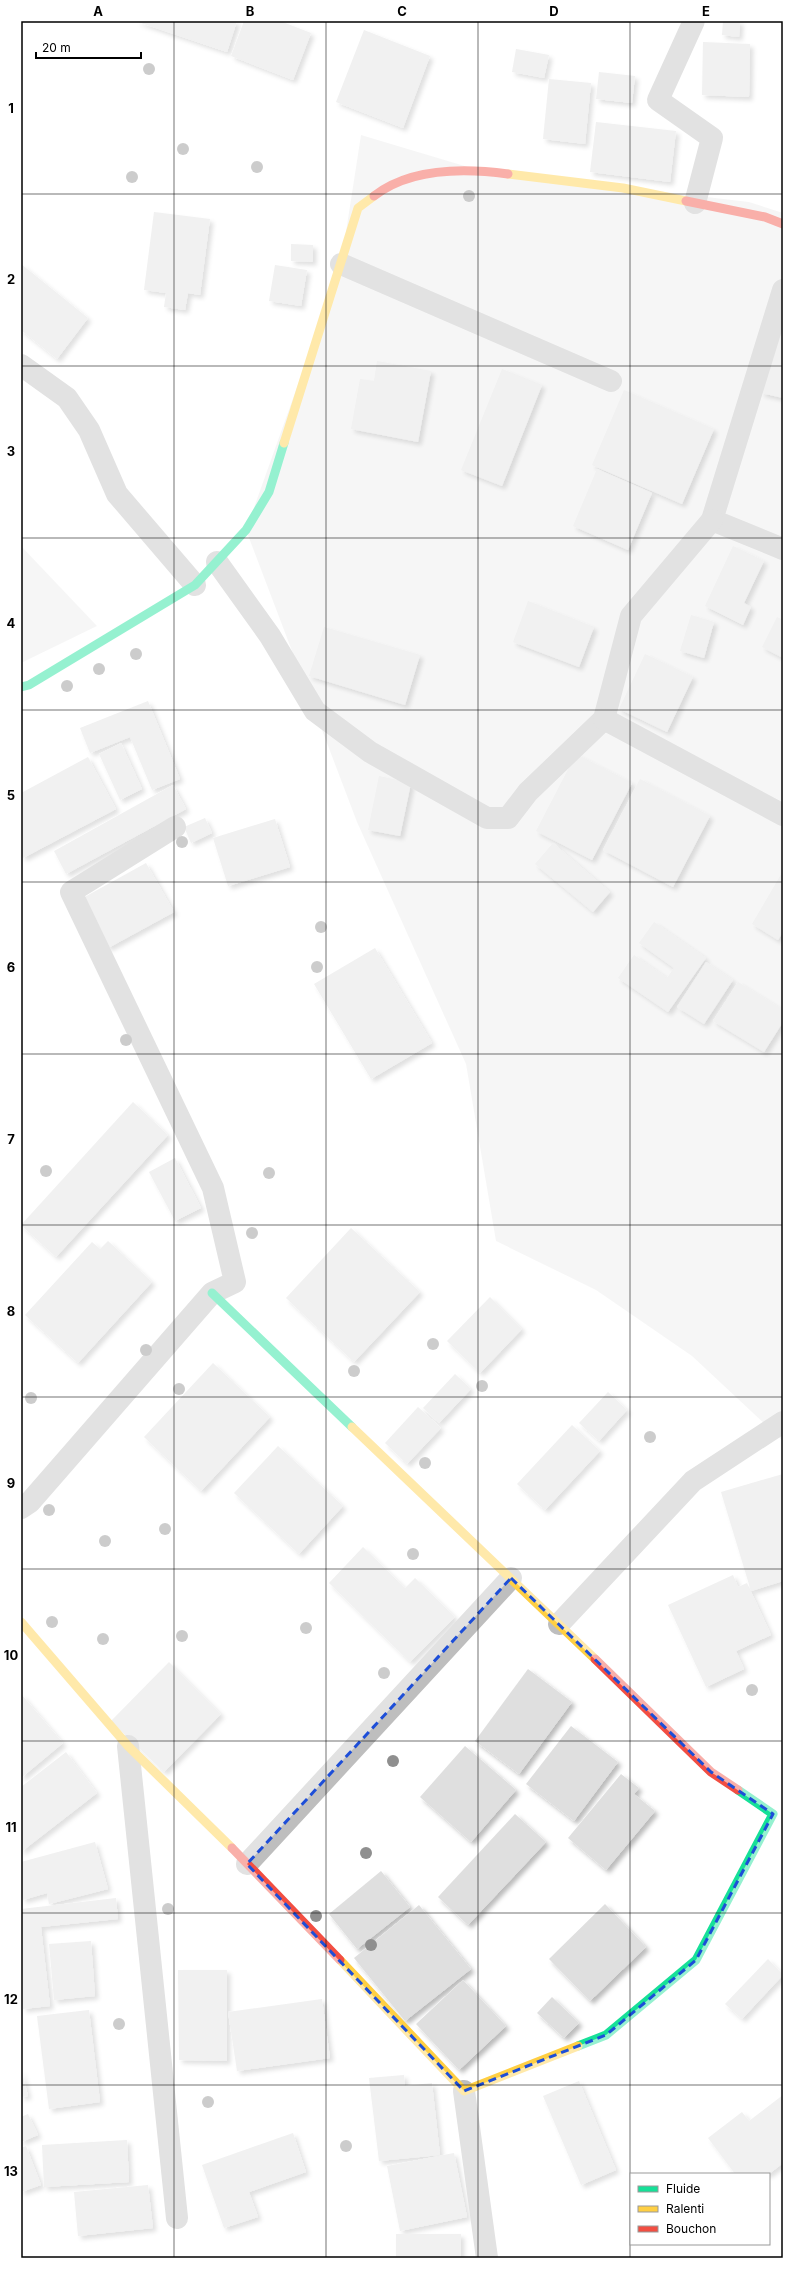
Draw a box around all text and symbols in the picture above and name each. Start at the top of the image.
text: A [93,3,103,19]
text: B [246,3,255,19]
text: C [397,3,407,19]
text: D [549,3,559,19]
text: E [702,3,710,19]
scale bar [36,34,141,60]
text: 20 m [42,40,71,55]
text: 1 [8,100,14,116]
text: 2 [7,271,15,287]
text: 3 [7,443,15,459]
text: 4 [7,615,16,631]
text: 5 [7,787,15,803]
text: 6 [7,959,15,975]
text: 7 [7,1131,15,1147]
text: 8 [7,1303,15,1319]
text: 9 [7,1475,15,1491]
text: 10 [4,1647,18,1663]
text: 11 [5,1819,17,1835]
text: 12 [4,1991,18,2007]
text: 13 [4,2163,18,2179]
legend [630,2173,770,2245]
text: Fluide [666,2181,700,2196]
text: Ralenti [666,2201,704,2216]
text: Bouchon [666,2221,716,2236]

